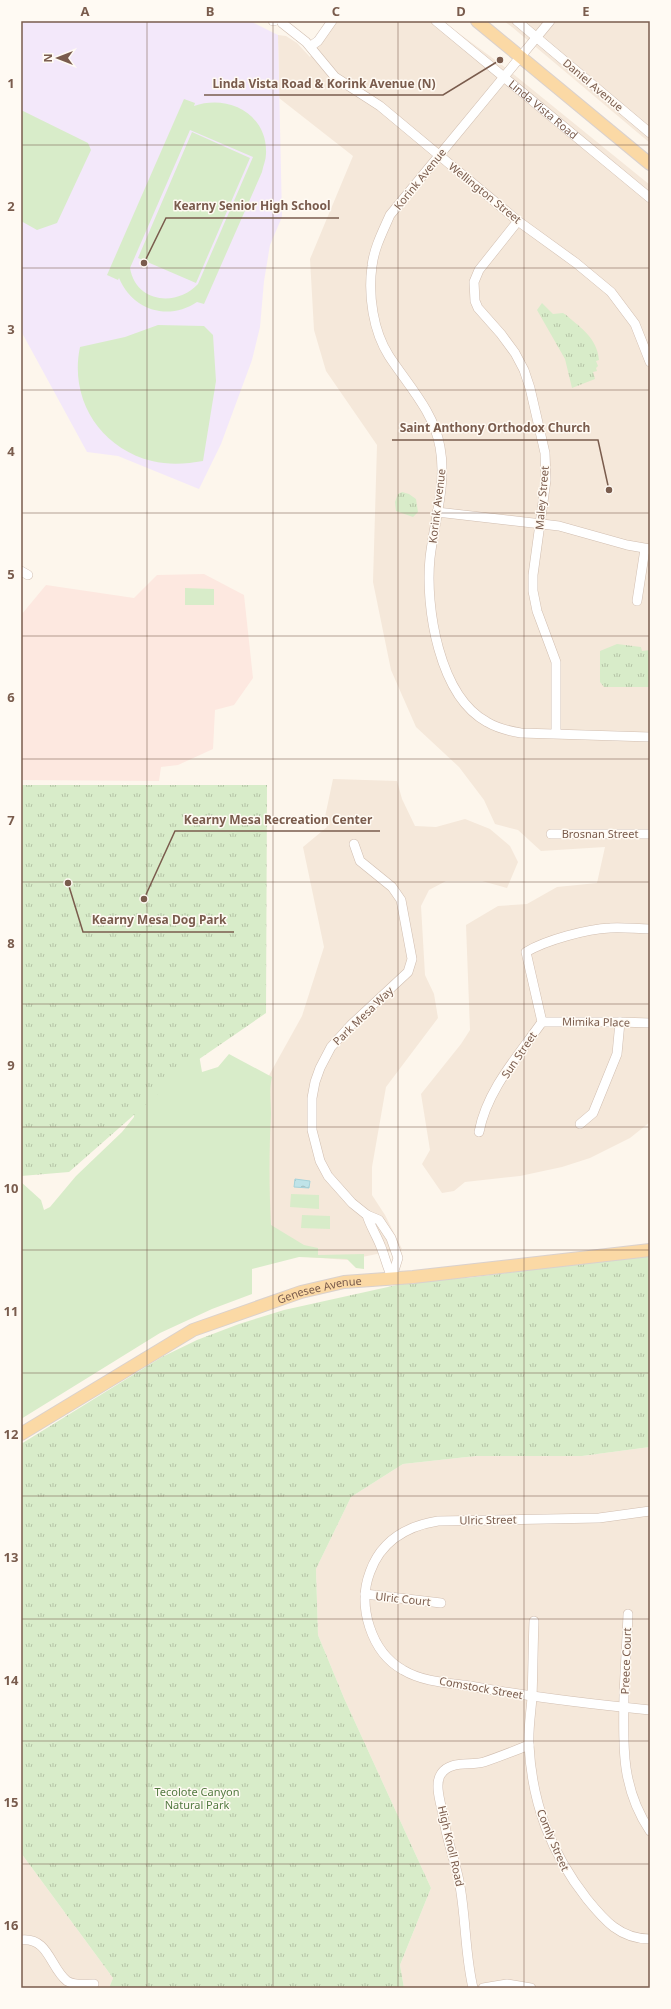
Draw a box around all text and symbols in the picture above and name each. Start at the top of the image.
text: A [81,2,90,20]
text: B [206,2,214,20]
text: C [332,2,340,20]
text: D [456,2,466,20]
text: E [582,2,590,20]
north arrow [38,38,78,78]
text: N [40,54,55,62]
street label: Daniel Avenue [560,55,627,114]
callout: Linda Vista Road & Korink Avenue (N) [204,71,443,95]
text: 1 [7,74,15,92]
text: Linda Vista Road & Korink Avenue (N) [212,75,436,92]
street label: Linda Vista Road [506,76,581,142]
street label: Korink Avenue [390,145,449,213]
street label: Wellington Street [446,159,525,227]
callout: Kearny Senior High School [166,194,339,218]
text: 2 [7,197,15,215]
text: Kearny Senior High School [173,197,331,214]
text: 3 [7,320,15,338]
callout: Saint Anthony Orthodox Church [392,416,598,440]
text: Saint Anthony Orthodox Church [400,419,590,436]
text: 4 [7,442,15,460]
street label: Maley Street [531,465,552,531]
street label: Korink Avenue [424,468,449,544]
text: 5 [7,565,15,583]
text: 6 [7,688,15,706]
callout: Kearny Mesa Recreation Center [175,807,380,831]
text: 7 [7,811,15,829]
text: Kearny Mesa Recreation Center [184,811,373,828]
street label: Brosnan Street [562,826,638,841]
callout: Kearny Mesa Dog Park [83,908,234,932]
text: Kearny Mesa Dog Park [92,911,227,928]
text: 8 [7,934,15,952]
street label: Park Mesa Way [329,983,396,1048]
street label: Mimika Place [562,1013,630,1030]
street label: Sun Street [497,1028,540,1081]
text: 9 [7,1056,15,1074]
text: 10 [4,1179,18,1197]
street label: Genesee Avenue [275,1273,362,1307]
text: 11 [4,1302,18,1320]
text: 12 [4,1425,18,1443]
street label: Ulric Street [459,1512,517,1527]
text: 13 [4,1548,18,1566]
street label: Ulric Court [375,1588,431,1609]
street label: Preece Court [617,1627,634,1695]
text: 14 [4,1671,19,1689]
street label: Comstock Street [438,1673,524,1702]
park label: Tecolote Canyon Natural Park [155,1784,240,1812]
text: 15 [4,1793,18,1811]
street label: High Knoll Road [435,1804,468,1888]
street label: Comly Street [534,1807,573,1873]
text: 16 [4,1916,18,1934]

